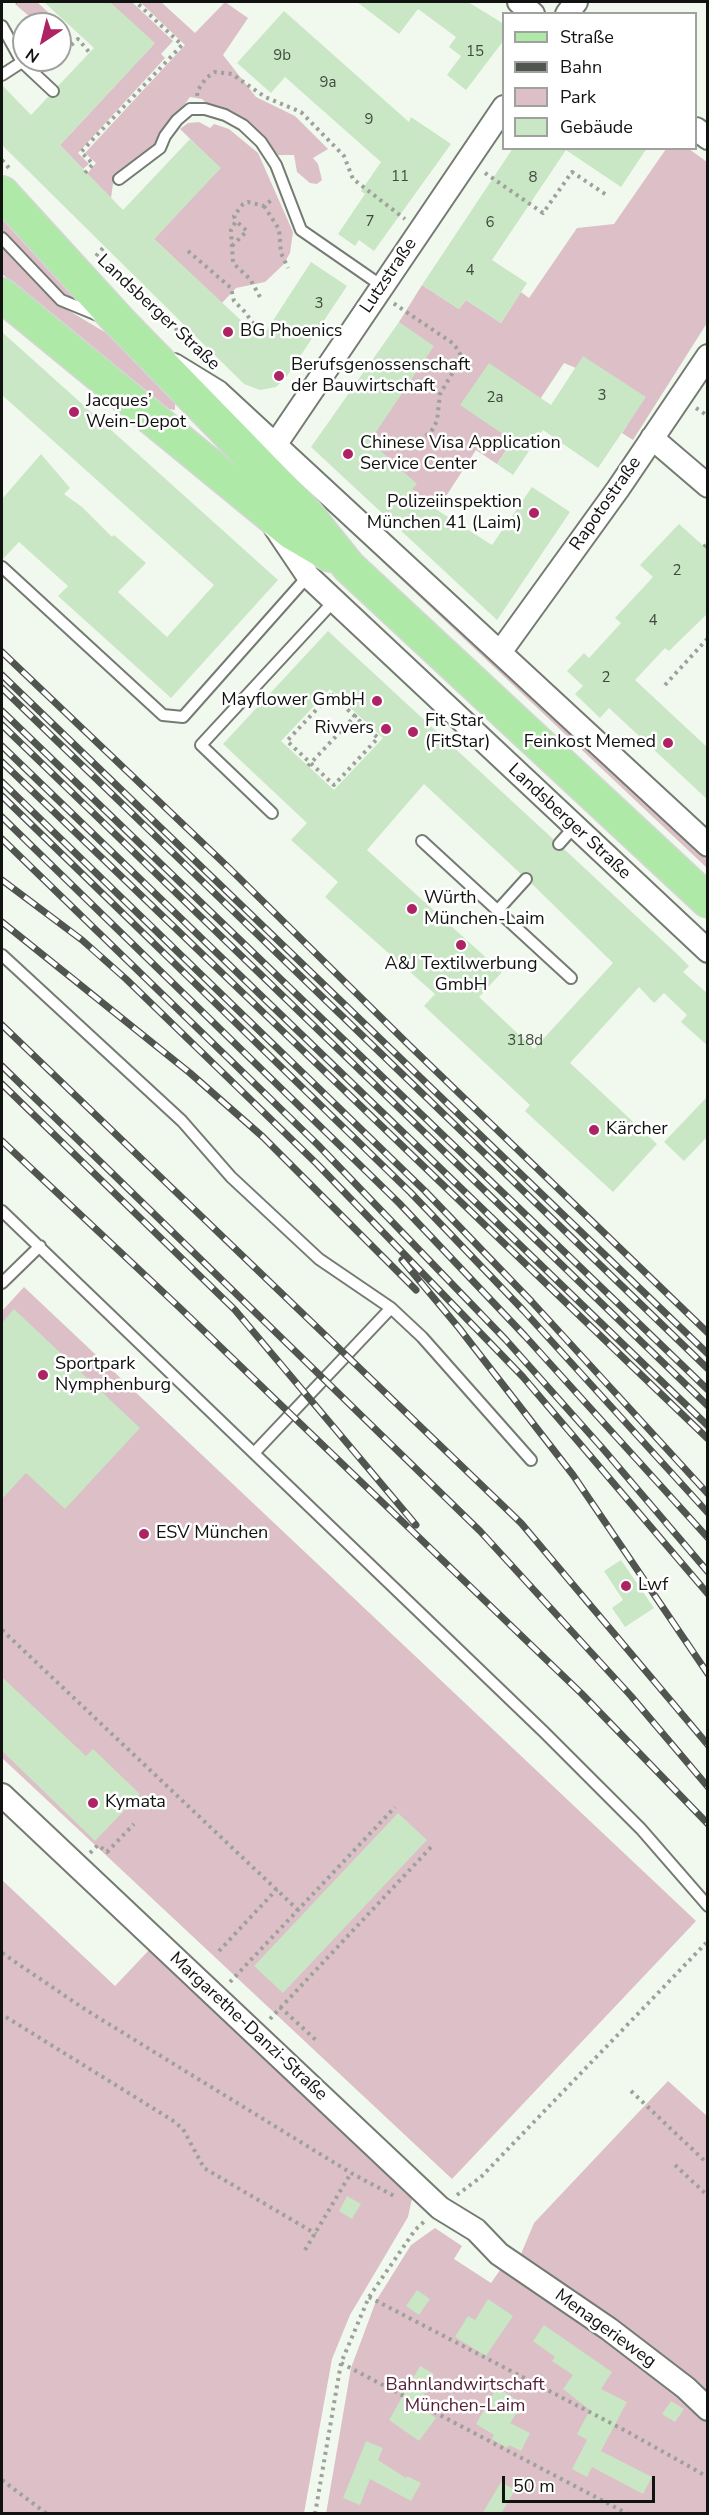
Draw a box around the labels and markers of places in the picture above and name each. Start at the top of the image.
place label: BG Phoenics [240,321,342,343]
marker: BG Phoenics [221,325,235,339]
place label: Berufsgenossenschaft der Bauwirtschaft [291,355,470,398]
marker: Berufsgenossenschaft der Bauwirtschaft [272,369,286,383]
place label: Jacques’ Wein-Depot [86,391,186,434]
marker: Jacques’ Wein-Depot [67,405,81,419]
place label: Chinese Visa Application Service Center [360,433,561,476]
marker: Chinese Visa Application Service Center [341,447,355,461]
place label: Polizeiinspektion München 41 (Laim) [367,492,522,534]
marker: Polizeiinspektion München 41 (Laim) [527,506,541,520]
place label: Mayflower GmbH [221,690,365,712]
marker: Mayflower GmbH [370,694,384,708]
place label: Fit Star (FitStar) [425,711,490,754]
place label: Rivvers [314,718,374,740]
marker: Rivvers [379,722,393,736]
marker: Fit Star (FitStar) [406,725,420,739]
place label: Feinkost Memed [524,732,656,754]
marker: Feinkost Memed [661,736,675,750]
place label: Würth München-Laim [424,888,545,930]
marker: Würth München-Laim [405,902,419,916]
marker: A&J Textilwerbung GmbH [454,938,468,952]
place label: A&J Textilwerbung GmbH [385,954,537,996]
place label: Kärcher [606,1119,668,1141]
marker: Kärcher [587,1123,601,1137]
place label: Sportpark Nymphenburg [55,1354,171,1396]
marker: Sportpark Nymphenburg [36,1368,50,1382]
place label: ESV München [156,1523,268,1545]
marker: ESV München [137,1527,151,1541]
place label: Lwf [638,1575,668,1597]
marker: Lwf [619,1579,633,1593]
place label: Kymata [105,1792,166,1814]
marker: Kymata [86,1796,100,1810]

